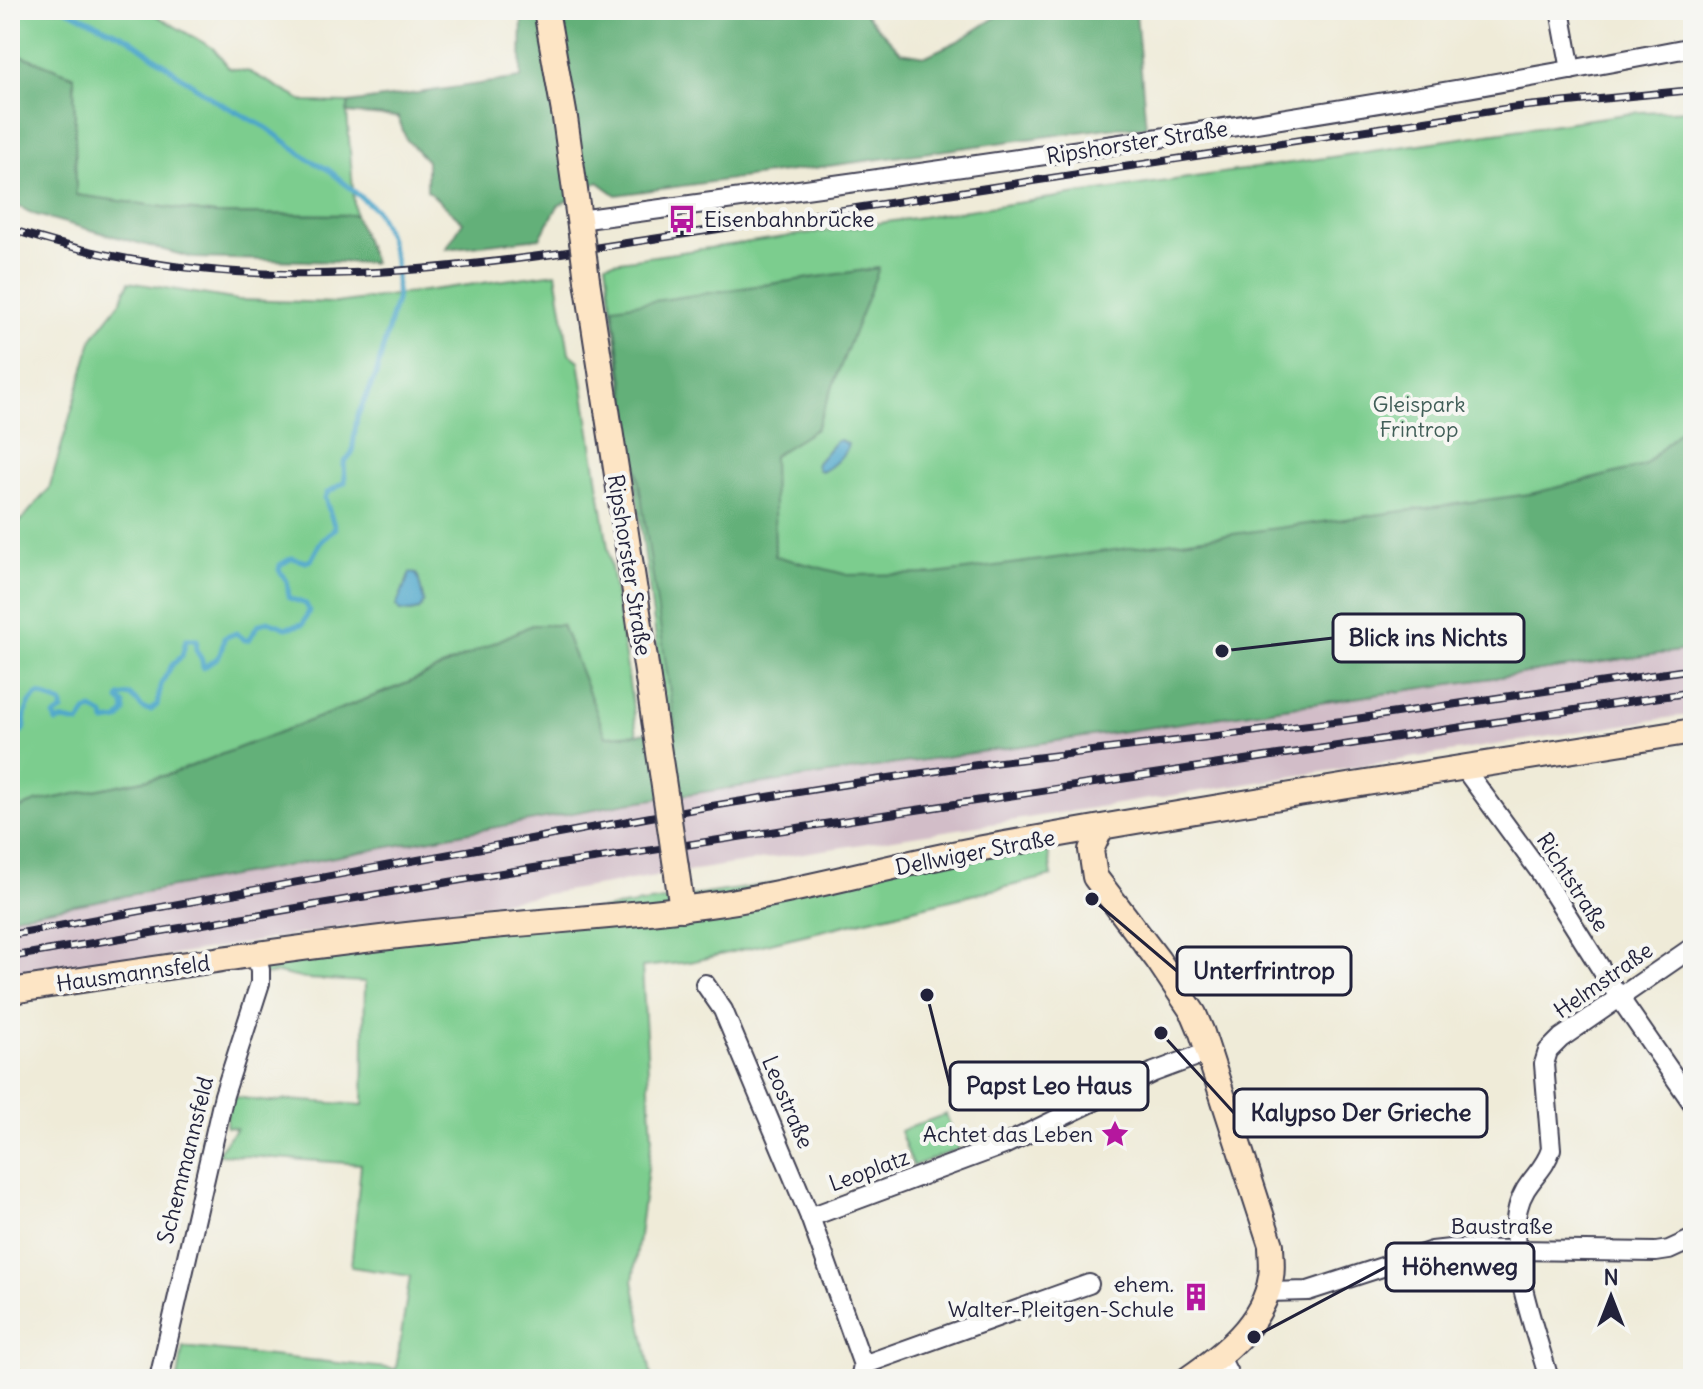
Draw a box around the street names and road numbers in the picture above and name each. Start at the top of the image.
street label: Ripshorster Straße [1044,114,1230,170]
street label: Ripshorster Straße [602,472,658,658]
street label: Dellwiger Straße [893,823,1057,881]
street label: Richtstraße [1531,827,1615,937]
street label: Helmstraße [1548,936,1658,1024]
street label: Hausmannsfeld [54,948,212,998]
street label: Leostraße [756,1051,820,1153]
street label: Schemmannsfeld [151,1074,219,1246]
street label: Leoplatz [825,1143,913,1197]
street label: Baustraße [1451,1212,1553,1240]

